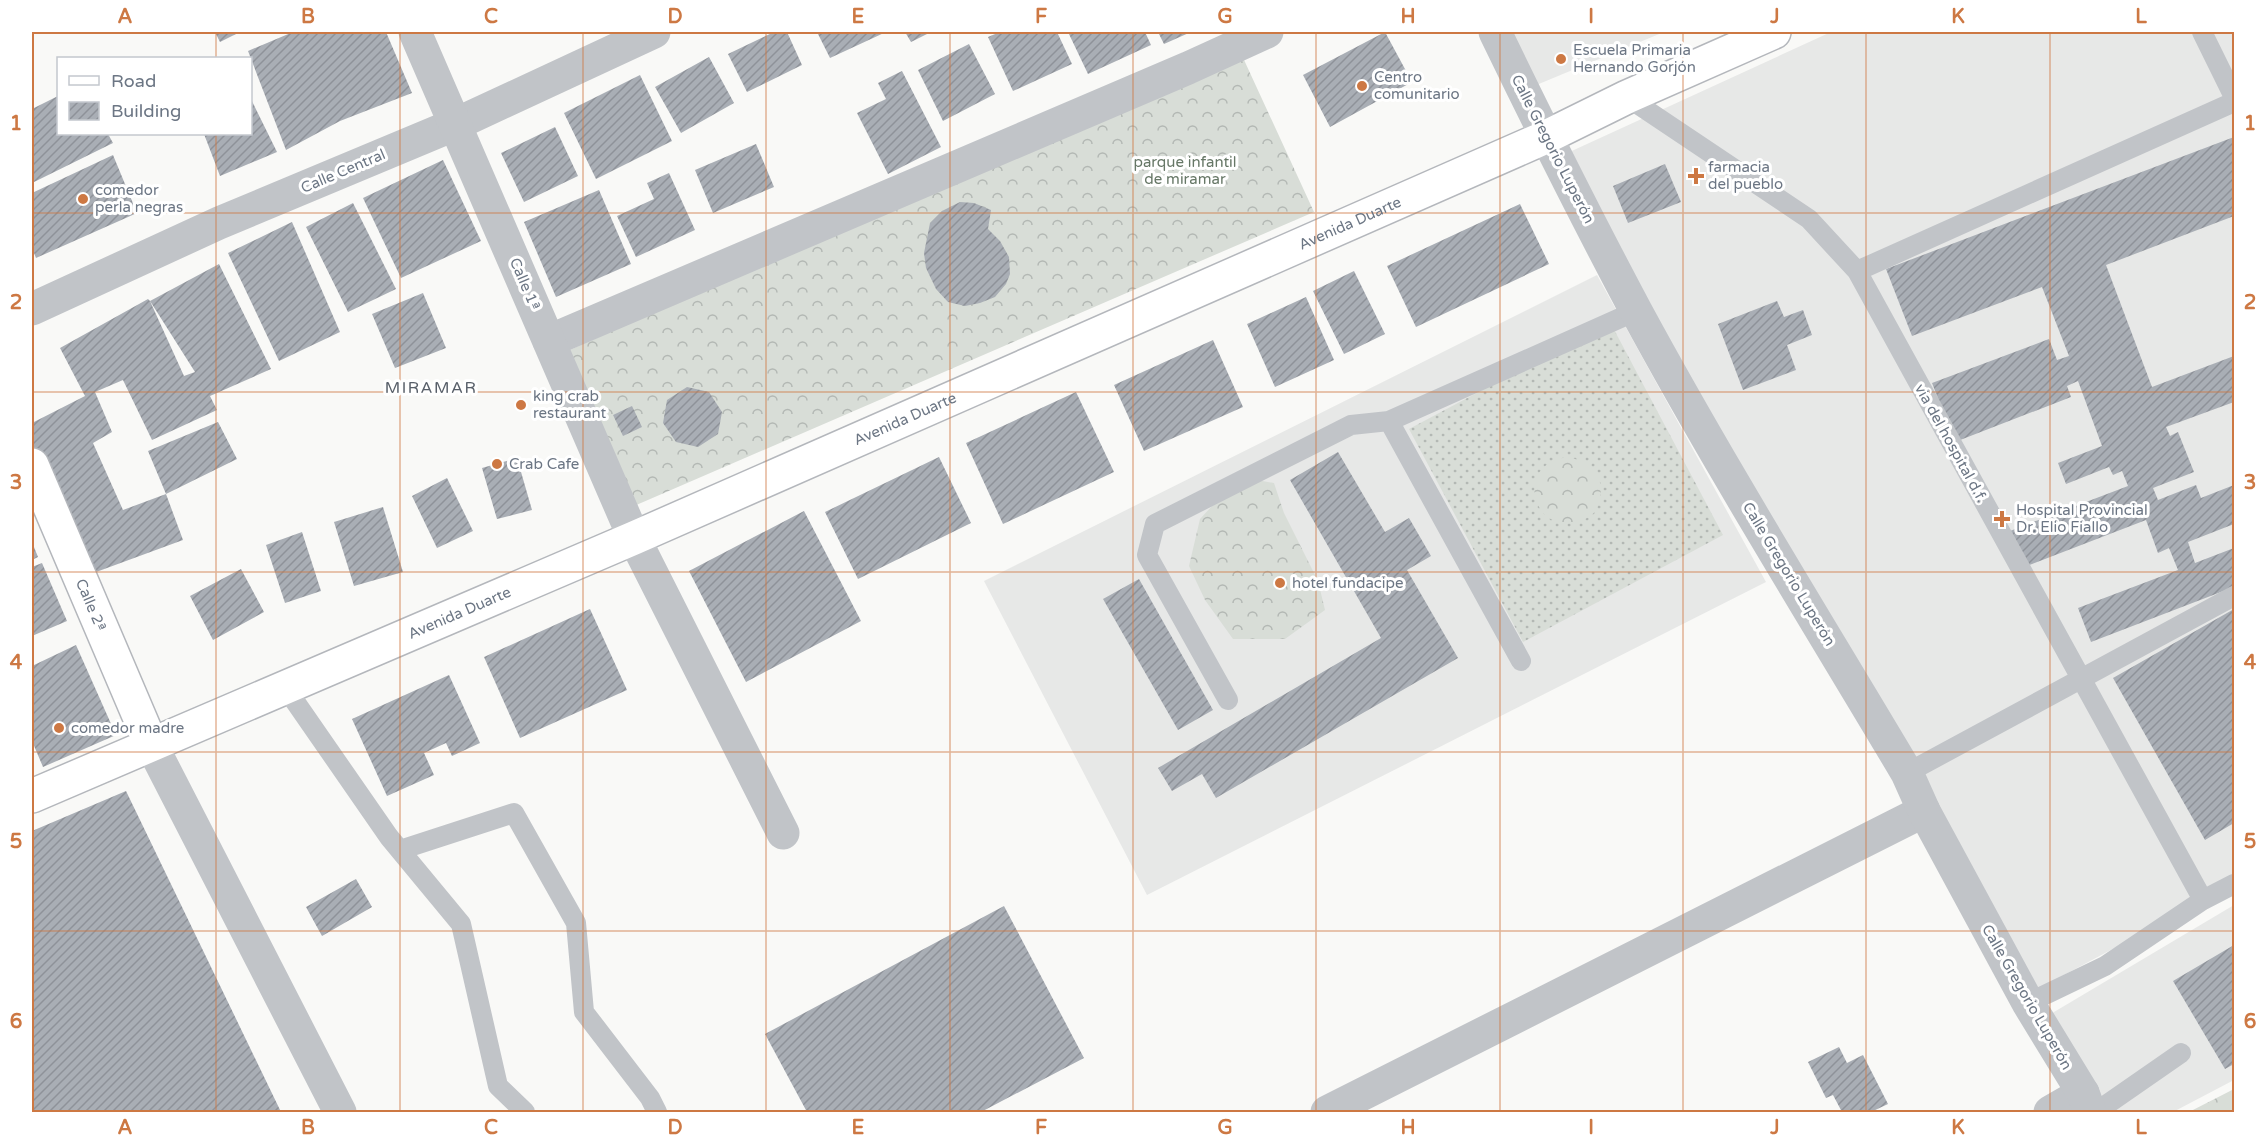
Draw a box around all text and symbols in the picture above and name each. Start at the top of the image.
text: A [118,5,133,29]
text: B [301,5,315,29]
text: C [484,5,498,29]
text: D [667,5,683,29]
text: E [852,5,865,29]
text: F [1035,5,1047,29]
text: G [1217,5,1233,29]
text: H [1400,5,1416,29]
text: I [1588,5,1594,29]
text: J [1769,5,1780,29]
text: K [1951,5,1965,29]
text: L [2135,5,2147,29]
place label: Escuela Primaria Hernando Gorjón [1573,41,1696,76]
marker: Escuela Primaria Hernando Gorjón [1554,52,1568,66]
legend [57,57,252,135]
place label: Centro comunitario [1374,68,1460,103]
text: Road [111,70,156,92]
street label: Calle Gregorio Luperón [1508,72,1598,226]
marker: Centro comunitario [1355,79,1369,93]
text: Building [111,100,181,122]
text: 1 [10,112,22,136]
text: 1 [2244,112,2256,136]
street label: Calle Central [298,145,388,197]
park label: parque infantil de miramar [1133,153,1237,188]
place label: farmacia del pueblo [1708,158,1783,193]
marker: farmacia del pueblo [1689,169,1703,183]
place label: comedor perla negras [95,181,183,216]
marker: comedor perla negras [76,192,90,206]
street label: Avenida Duarte [1296,193,1404,254]
street label: Calle 1ª [506,255,544,313]
text: 2 [10,291,22,315]
text: 2 [2244,291,2256,315]
district label: MIRAMAR [385,378,477,398]
street label: via del hospital d.f. [1911,381,1991,505]
place label: king crab restaurant [533,387,607,422]
street label: Avenida Duarte [851,388,959,449]
marker: king crab restaurant [514,398,528,412]
place label: Crab Cafe [509,455,579,473]
marker: Crab Cafe [490,457,504,471]
text: 3 [10,471,22,495]
text: 3 [2244,471,2256,495]
street label: Calle Gregorio Luperón [1739,499,1839,649]
place label: Hospital Provincial Dr. Elio Fiallo [2016,501,2148,536]
marker: Hospital Provincial Dr. Elio Fiallo [1993,510,2011,528]
place label: hotel fundacipe [1292,574,1404,592]
street label: Calle 2ª [72,576,110,634]
marker: hotel fundacipe [1273,576,1287,590]
street label: Avenida Duarte [405,583,514,643]
text: 4 [10,651,23,675]
text: 4 [2244,651,2257,675]
place label: comedor madre [71,719,184,737]
marker: comedor madre [52,721,66,735]
text: 5 [10,830,22,854]
text: 5 [2244,830,2256,854]
street label: Calle Gregorio Luperón [1978,921,2076,1073]
text: 6 [10,1010,22,1034]
text: 6 [2244,1010,2256,1034]
text: A [118,1116,133,1140]
text: B [301,1116,315,1140]
text: C [484,1116,498,1140]
text: D [667,1116,683,1140]
text: E [852,1116,865,1140]
text: F [1035,1116,1047,1140]
text: G [1217,1116,1233,1140]
text: H [1400,1116,1416,1140]
text: I [1588,1116,1594,1140]
text: J [1769,1116,1780,1140]
text: K [1951,1116,1965,1140]
text: L [2135,1116,2147,1140]

